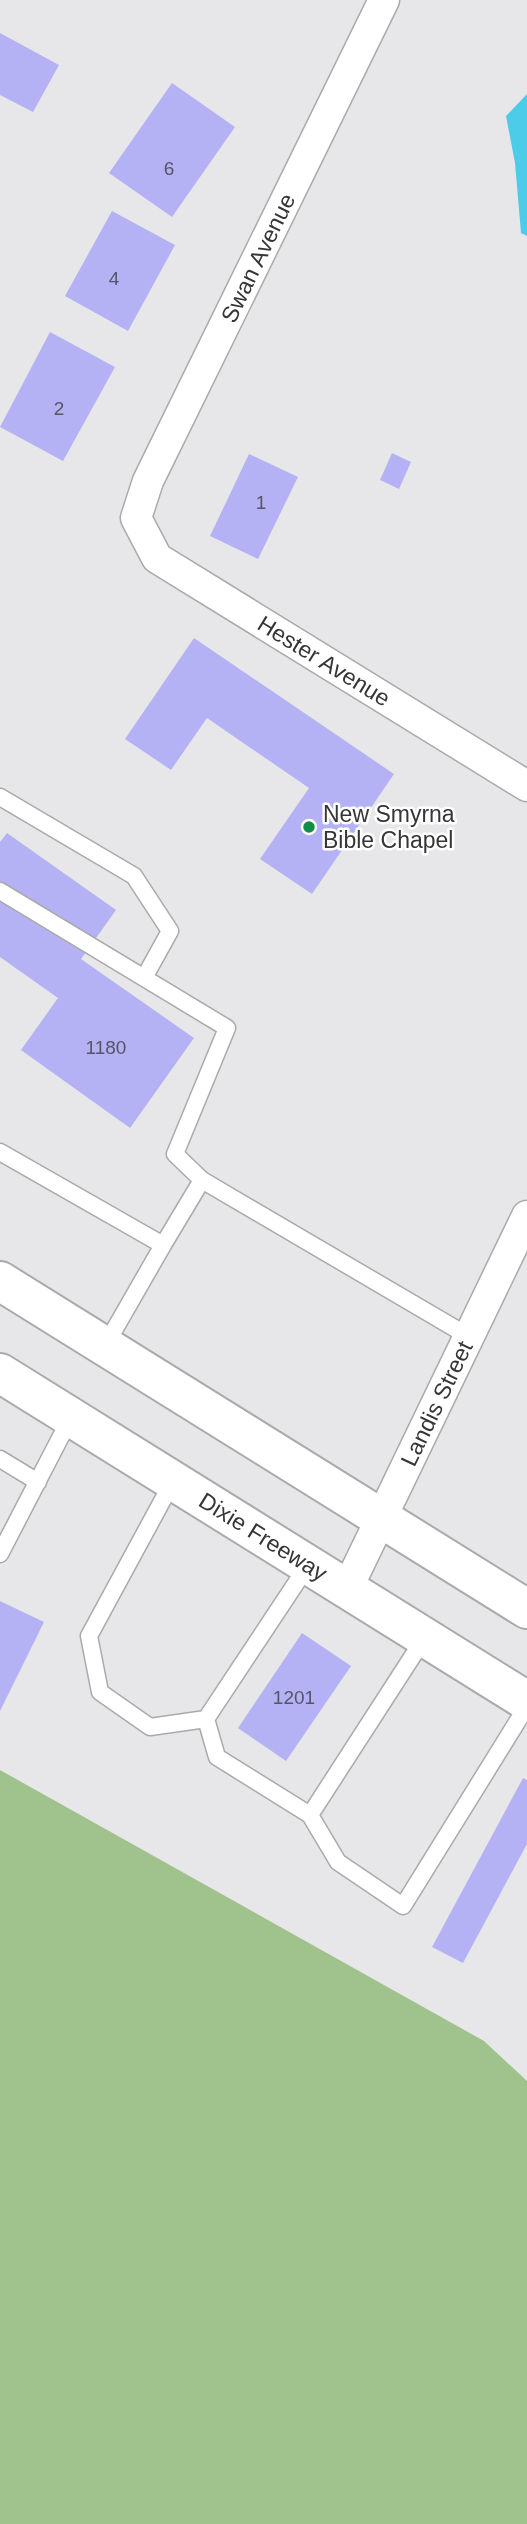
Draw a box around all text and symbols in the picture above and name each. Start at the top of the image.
house number: 6 [164,158,174,179]
street label: Swan Avenue [216,189,300,327]
house number: 4 [109,268,120,289]
house number: 2 [54,398,64,419]
house number: 1 [256,492,266,513]
street label: Hester Avenue [253,610,395,711]
place label: New Smyrna Bible Chapel [323,801,455,853]
marker: New Smyrna Bible Chapel [301,819,317,835]
house number: 1180 [86,1037,126,1058]
street label: Landis Street [395,1336,478,1470]
street label: Dixie Freeway [194,1487,332,1587]
house number: 1201 [273,1687,315,1708]

